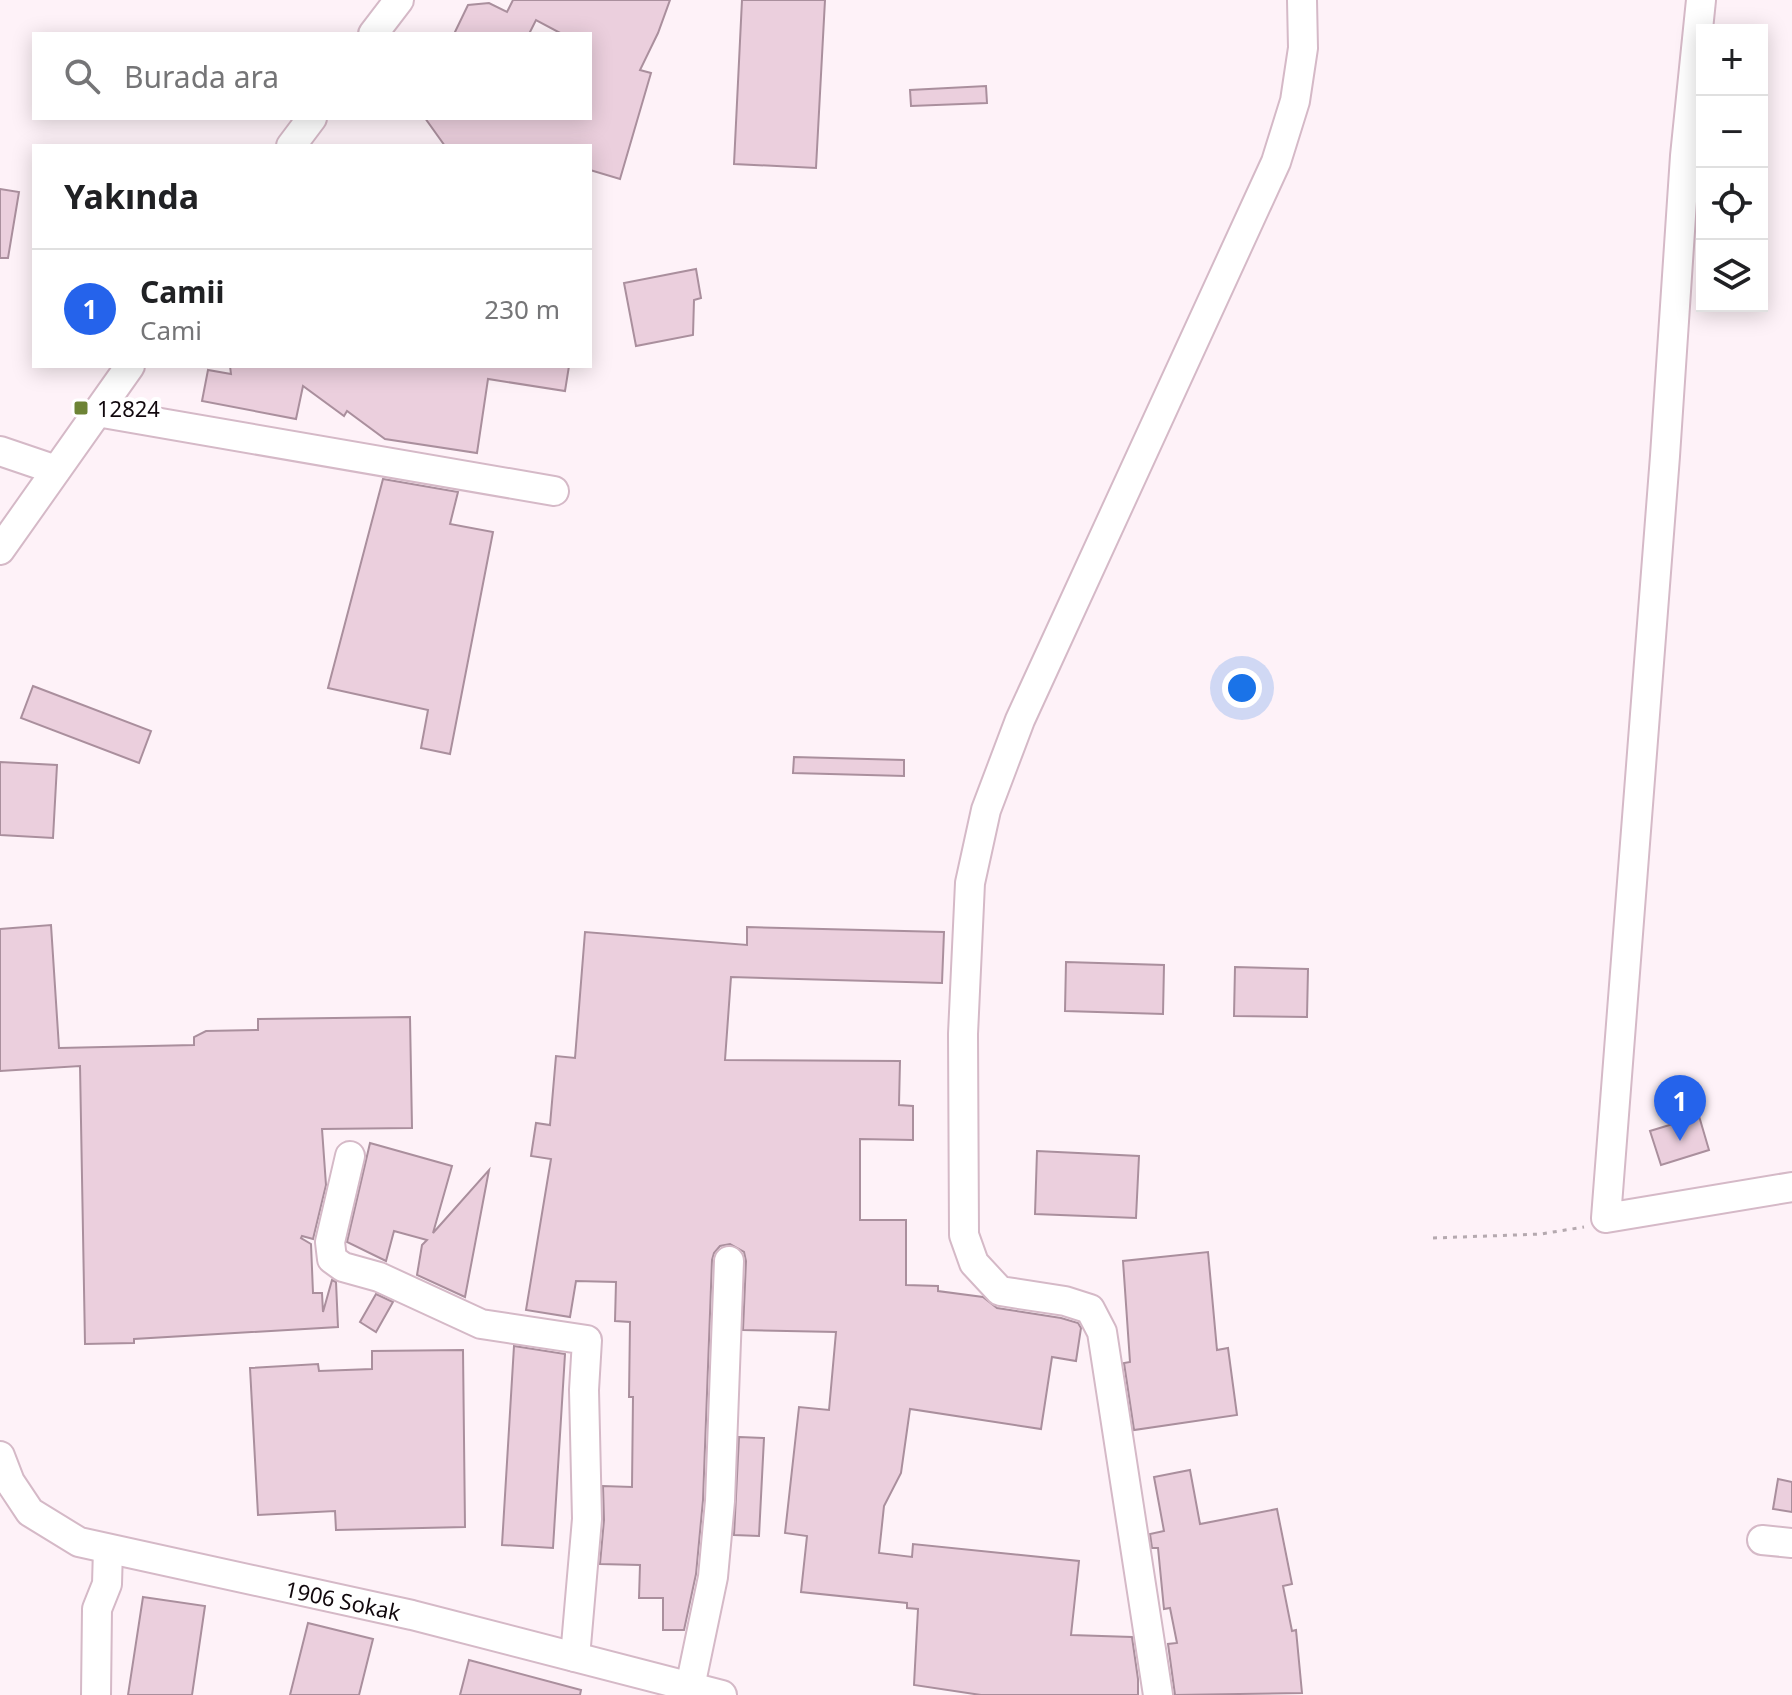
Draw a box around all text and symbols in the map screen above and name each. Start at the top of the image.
map controls [1696,24,1768,312]
button: + [1696,24,1768,96]
search box [32,32,592,120]
icon: search [60,54,104,98]
text: Burada ara [124,56,279,97]
button: − [1696,96,1768,168]
button: locate [1696,168,1768,240]
text: Yakında [64,173,199,219]
button: layers [1696,240,1768,312]
text: Camii [140,271,224,312]
text: 1 [83,291,97,327]
text: 230 m [484,291,560,327]
text: Cami [140,312,202,348]
place label: 12824 [97,393,160,423]
marker: 12824 [72,399,90,417]
your location [1222,668,1262,708]
pin: 1 [1654,1075,1706,1141]
street label: 1906 Sokak [283,1573,404,1627]

